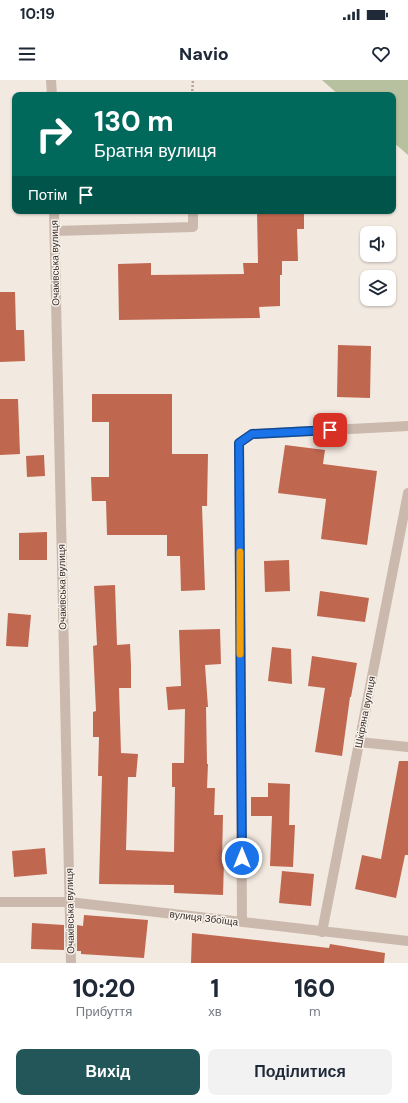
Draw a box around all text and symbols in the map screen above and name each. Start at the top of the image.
text: 10:19 [20,4,55,24]
text: Navio [179,42,229,66]
icon: menu [16,43,38,65]
icon: heart [370,43,392,65]
text: 130 m [94,103,174,140]
icon: right [28,108,80,160]
text: Братня вулиця [94,139,217,163]
icon: arrive [75,184,97,206]
text: Потім [28,185,67,205]
street label: Очаківська вулиця [48,220,62,306]
map controls [360,226,396,306]
button: sound [360,226,396,262]
button: layers [360,270,396,306]
pin [313,413,347,447]
icon: arrive [319,419,341,441]
street label: Очаківська вулиця [55,544,69,630]
street label: Шкіряна вулиця [352,675,378,749]
position arrow [221,837,263,879]
street label: Очаківська вулиця [63,868,77,954]
street label: вулиця Збоїща [169,907,239,929]
text: 10:20 [73,973,135,1004]
text: 1 [210,973,219,1004]
text: 160 [294,973,335,1004]
text: Прибуття [76,1003,132,1020]
text: хв [208,1003,222,1020]
text: m [309,1003,321,1020]
button: Вихід [16,1049,200,1095]
button: Поділитися [208,1049,392,1095]

